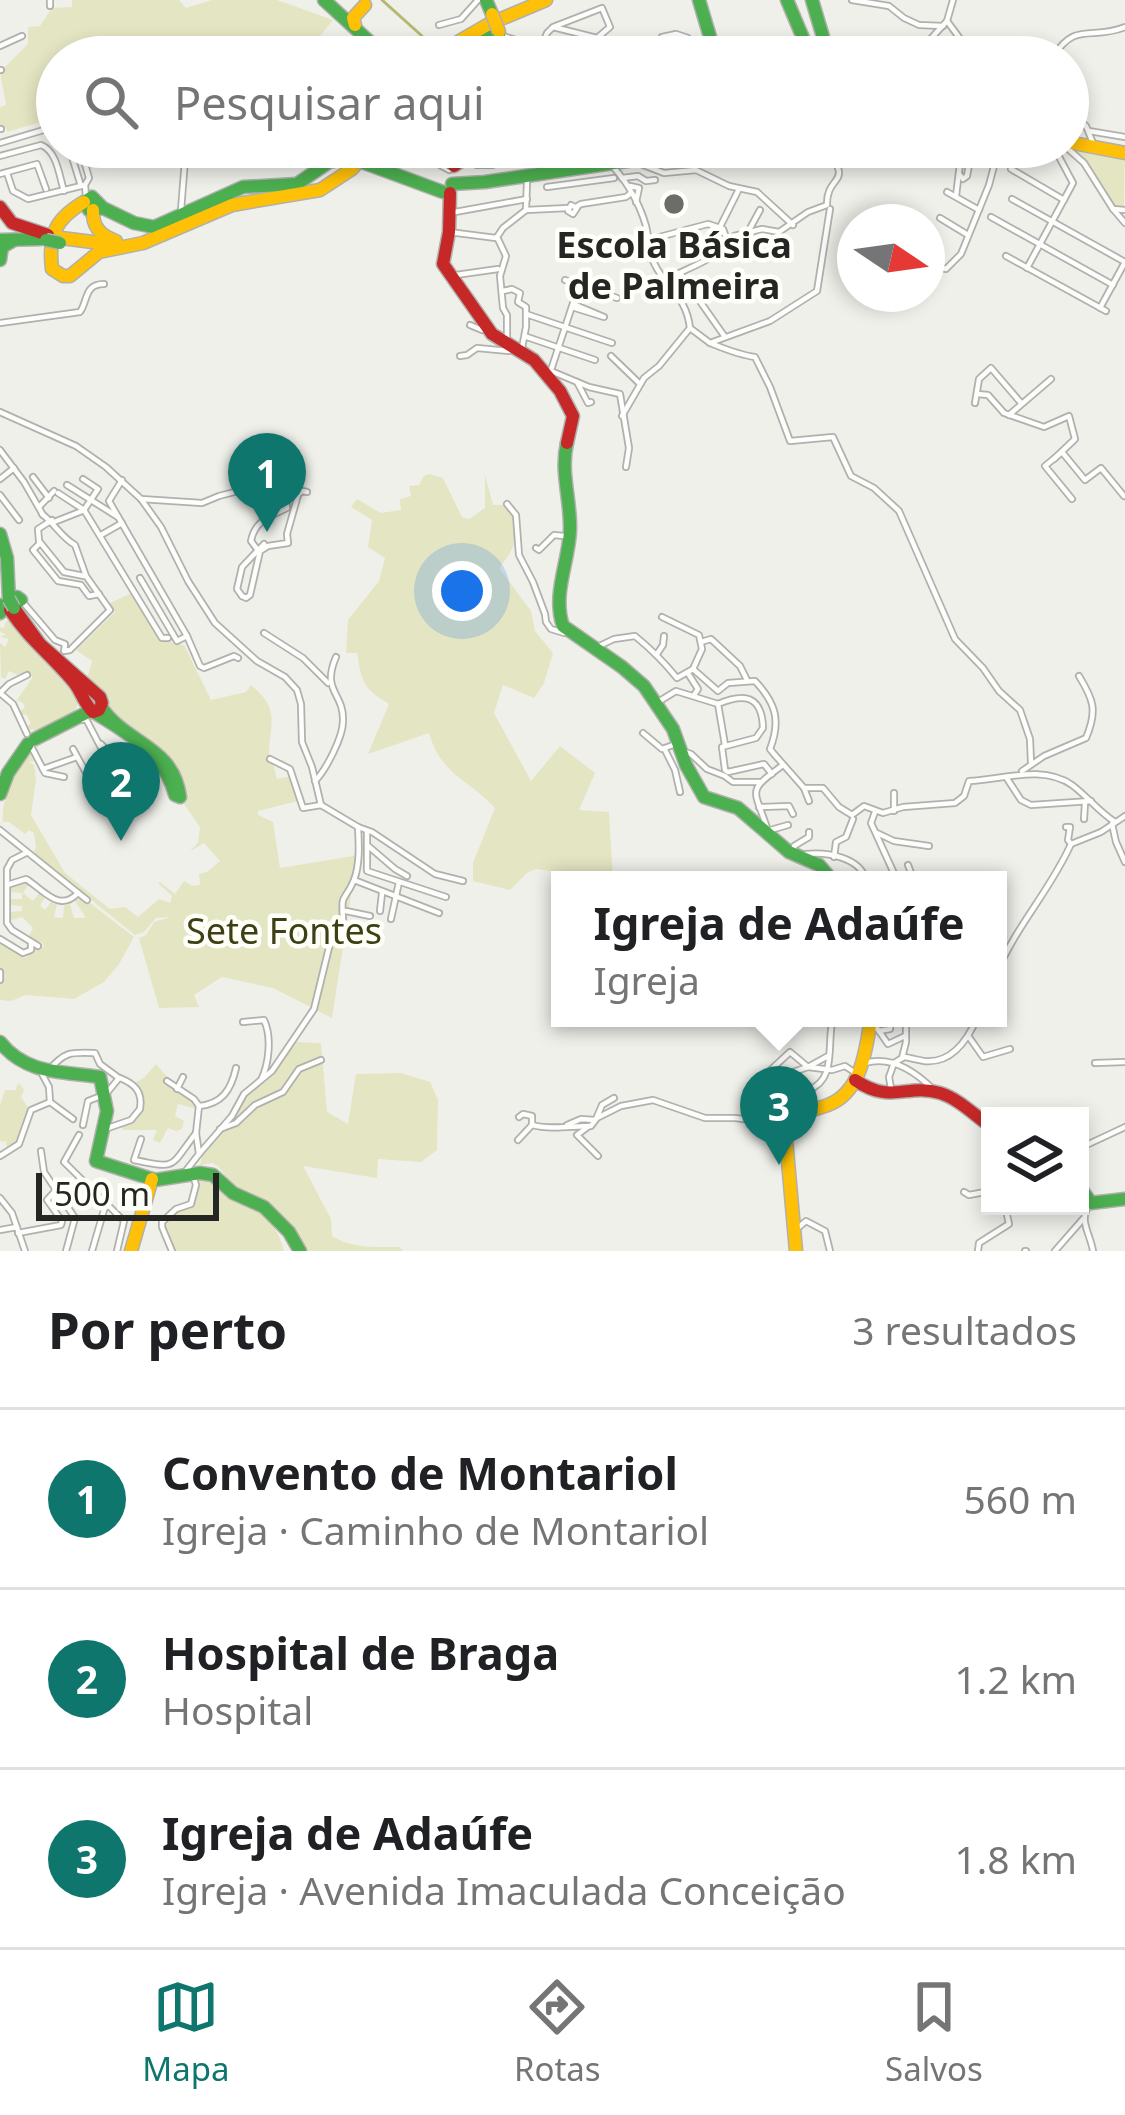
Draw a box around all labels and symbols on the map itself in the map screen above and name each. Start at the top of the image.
marker: Escola Básica de Palmeira [661,191,687,217]
north arrow [837,204,945,312]
place label: Escola Básica de Palmeira [556,220,792,310]
pin: 1 [228,433,306,532]
your location [432,561,492,621]
pin: 2 [82,742,160,841]
park label: Sete Fontes [186,906,382,955]
pin: 3 [740,1066,818,1165]
scale bar [36,1167,219,1220]

